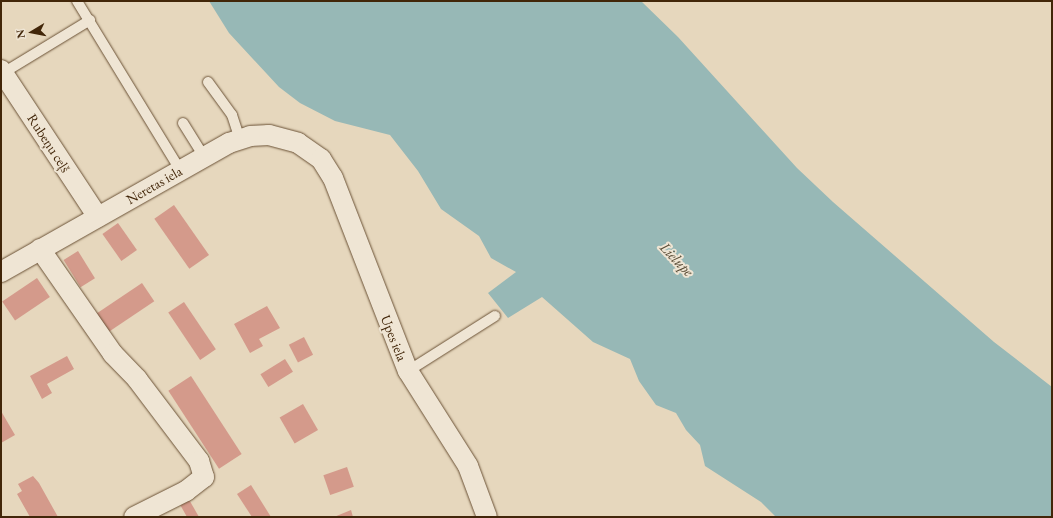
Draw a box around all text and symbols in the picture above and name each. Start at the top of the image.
north arrow [12,12,52,52]
text: N [13,28,28,40]
street label: Rubeņu ceļš [24,111,74,175]
street label: Neretas iela [123,162,185,208]
water label: Lielupe [656,238,698,280]
street label: Upes iela [377,313,411,363]

